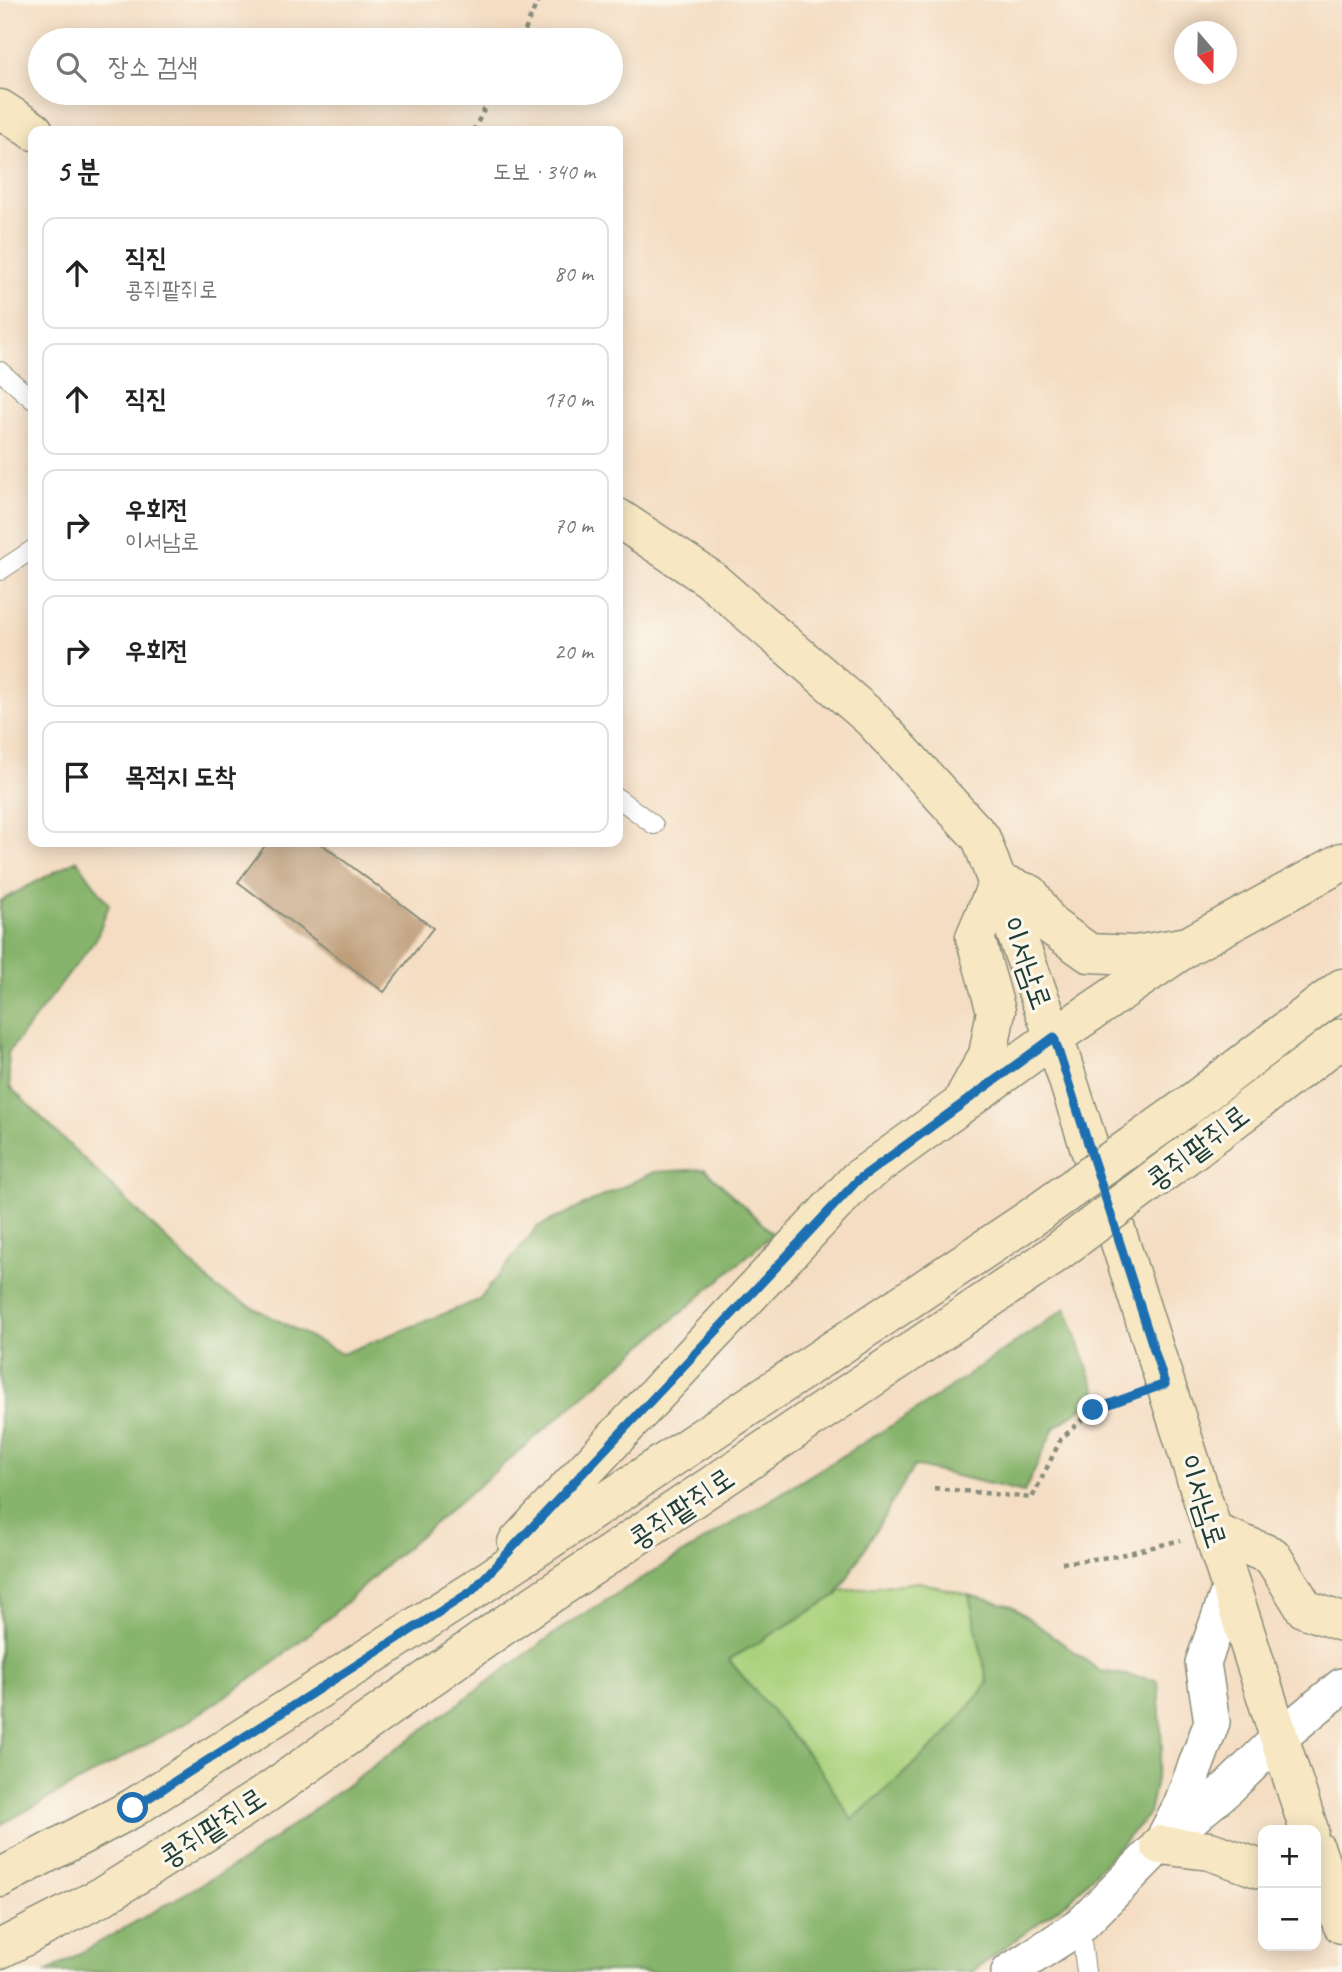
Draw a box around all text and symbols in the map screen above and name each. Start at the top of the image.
north arrow [1174,21,1237,84]
search box [28,28,623,105]
icon: search [52,48,90,86]
text: 장소 검색 [108,50,198,83]
text: 5 분 [56,152,100,190]
text: 도보 · 340 m [493,157,595,186]
text: 직진 [125,241,167,274]
icon: ahead [58,254,96,292]
text: 80 m [554,259,593,288]
text: 콩쥐팥쥐로 [125,275,218,304]
icon: ahead [58,380,96,418]
text: 직진 [125,382,167,415]
text: 170 m [544,385,593,414]
text: 우회전 [125,493,188,526]
icon: right [58,506,96,544]
text: 70 m [554,511,593,540]
text: 이서남로 [125,527,199,556]
icon: right [58,632,96,670]
text: 우회전 [125,634,188,667]
text: 20 m [554,637,593,666]
icon: arrive [58,758,96,796]
text: 목적지 도착 [125,760,236,793]
street label: 이서남로 [993,911,1061,1015]
street label: 콩쥐팥쥐로 [1137,1096,1257,1198]
route end [1077,1394,1108,1425]
street label: 이서남로 [1170,1449,1236,1553]
street label: 콩쥐팥쥐로 [620,1459,742,1557]
street label: 콩쥐팥쥐로 [151,1778,273,1876]
route start [117,1792,148,1823]
map controls [1258,1825,1321,1951]
button: + [1258,1825,1321,1888]
button: − [1258,1888,1321,1951]

